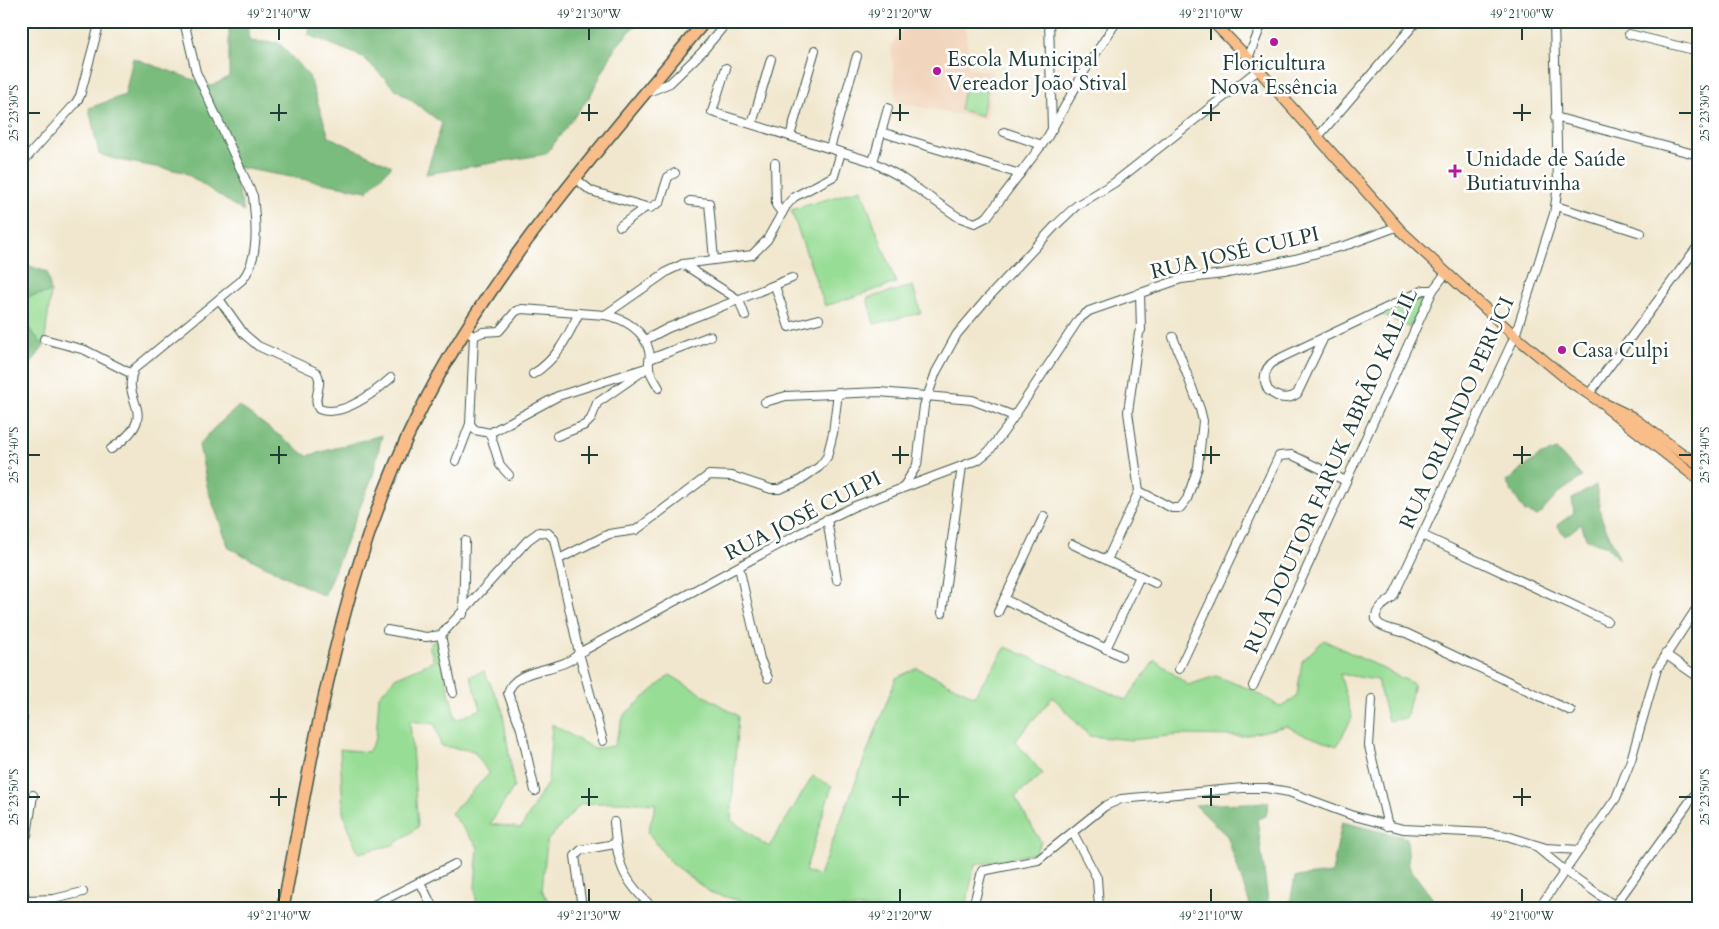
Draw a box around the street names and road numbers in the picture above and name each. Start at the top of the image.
street label: RUA JOSÉ CULPI [1148,220,1322,286]
street label: RUA DOUTOR FARUK ABRÃO KALLIL [1236,283,1425,658]
street label: RUA ORLANDO PERUCI [1393,292,1521,534]
street label: RUA JOSÉ CULPI [720,464,886,568]

